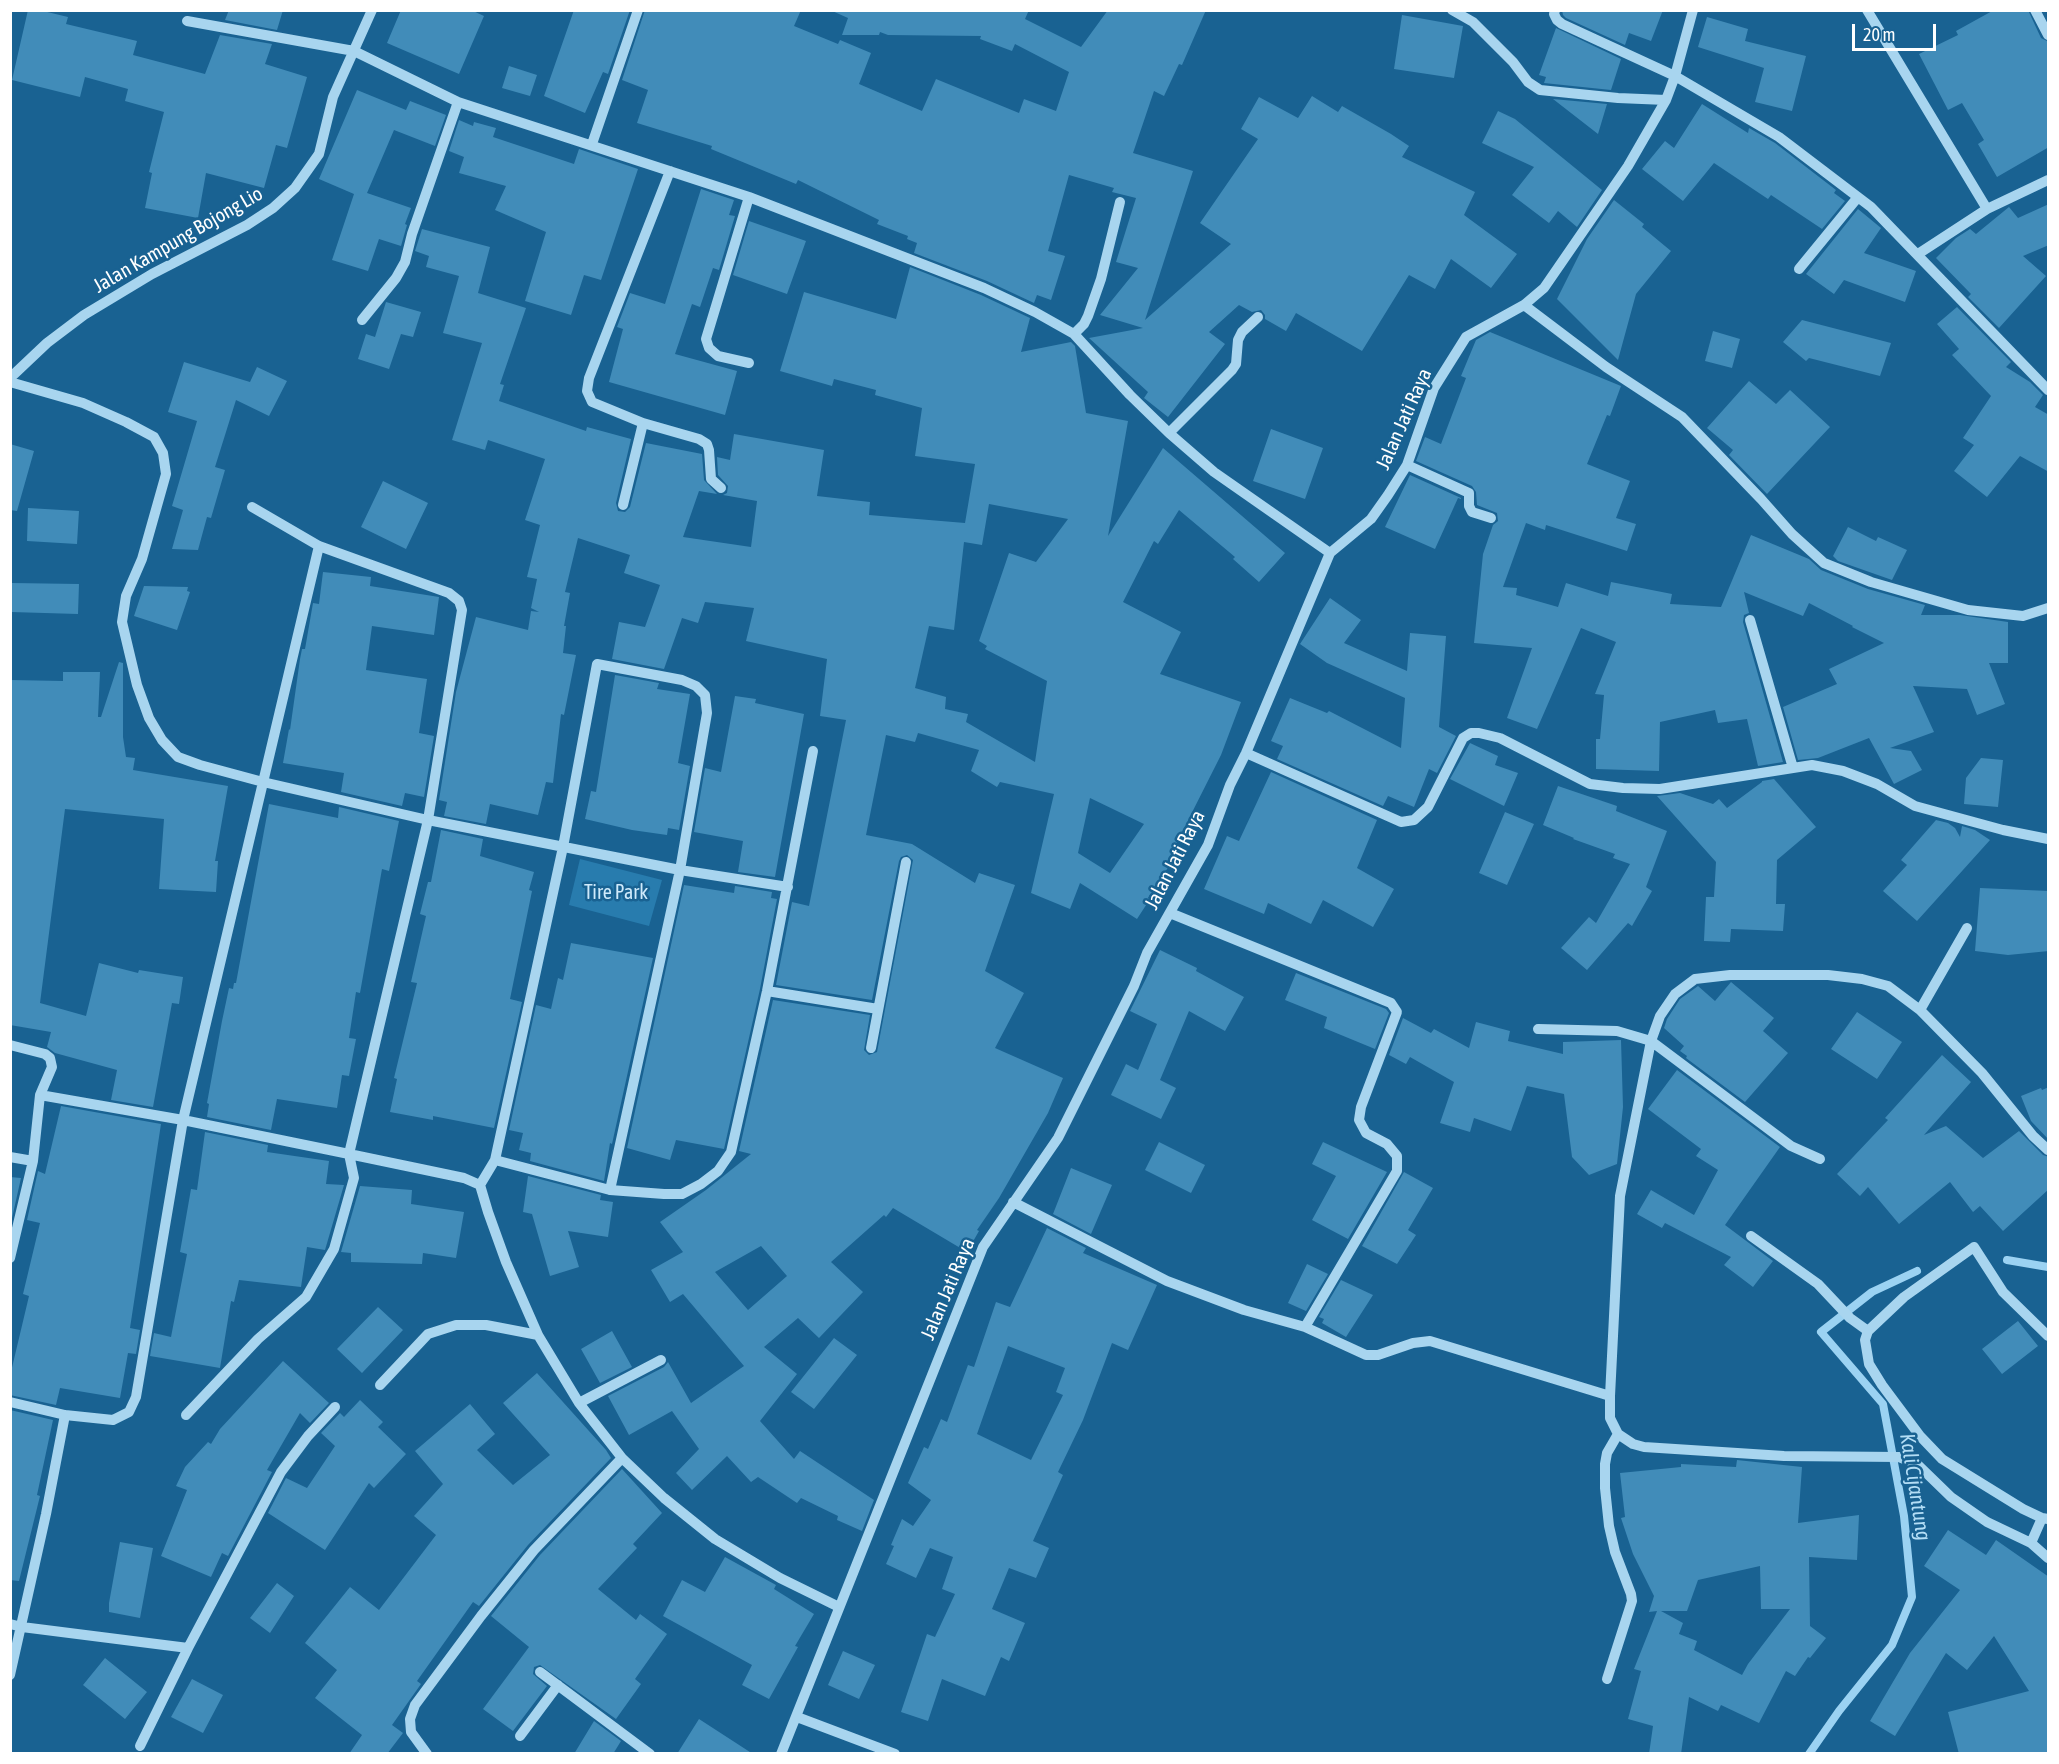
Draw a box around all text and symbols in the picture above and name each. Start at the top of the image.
scale bar [1855,12,1939,50]
text: 20 m [1863,24,1895,45]
street label: Jalan Kampung Bojong Lio [89,182,267,298]
street label: Jalan Jati Raya [1371,365,1437,473]
street label: Jalan Jati Raya [1140,806,1210,914]
park label: Tire Park [584,881,648,905]
street label: Jalan Jati Raya [916,1235,980,1343]
water label: Kali Cijantung [1894,1432,1936,1542]

